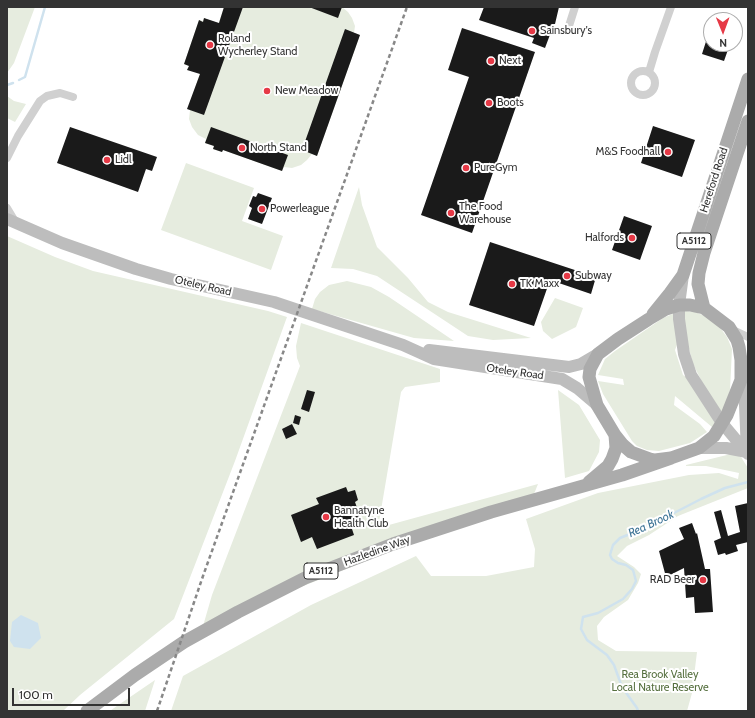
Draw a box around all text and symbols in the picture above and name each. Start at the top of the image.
north arrow [703,12,743,52]
place label: Sainsbury's [540,24,592,38]
marker: Sainsbury's [527,26,537,36]
place label: Roland Wycherley Stand [218,32,297,58]
text: N [719,36,727,50]
marker: Roland Wycherley Stand [205,40,215,50]
place label: Next [499,54,521,68]
marker: Next [486,56,496,66]
place label: New Meadow [275,84,338,98]
marker: New Meadow [262,86,272,96]
place label: Boots [497,96,524,110]
marker: Boots [484,98,494,108]
place label: North Stand [250,141,307,155]
marker: North Stand [237,143,247,153]
place label: M&S Foodhall [596,145,660,159]
street label: Hereford Road [697,146,731,214]
marker: M&S Foodhall [663,147,673,157]
place label: Lidl [115,153,132,167]
marker: Lidl [102,155,112,165]
place label: PureGym [474,161,517,175]
marker: PureGym [461,163,471,173]
place label: The Food Warehouse [459,200,511,226]
place label: Powerleague [270,202,329,216]
marker: Powerleague [257,204,267,214]
marker: The Food Warehouse [446,208,456,218]
place label: Halfords [585,231,624,245]
marker: Halfords [627,233,637,243]
road number: A5112 [677,233,711,249]
place label: Subway [575,269,612,283]
marker: Subway [562,271,572,281]
street label: Oteley Road [173,273,233,299]
place label: TK Maxx [520,277,559,291]
marker: TK Maxx [507,279,517,289]
street label: Oteley Road [485,361,545,383]
place label: Bannatyne Health Club [334,504,388,530]
water label: Rea Brook [626,507,676,541]
marker: Bannatyne Health Club [321,512,331,522]
street label: Hazledine Way [342,533,412,569]
road number: A5112 [304,563,338,579]
place label: RAD Beer [650,573,695,587]
marker: RAD Beer [698,575,708,585]
park label: Rea Brook Valley Local Nature Reserve [611,668,709,694]
scale bar [14,680,132,706]
text: 100 m [19,687,53,702]

